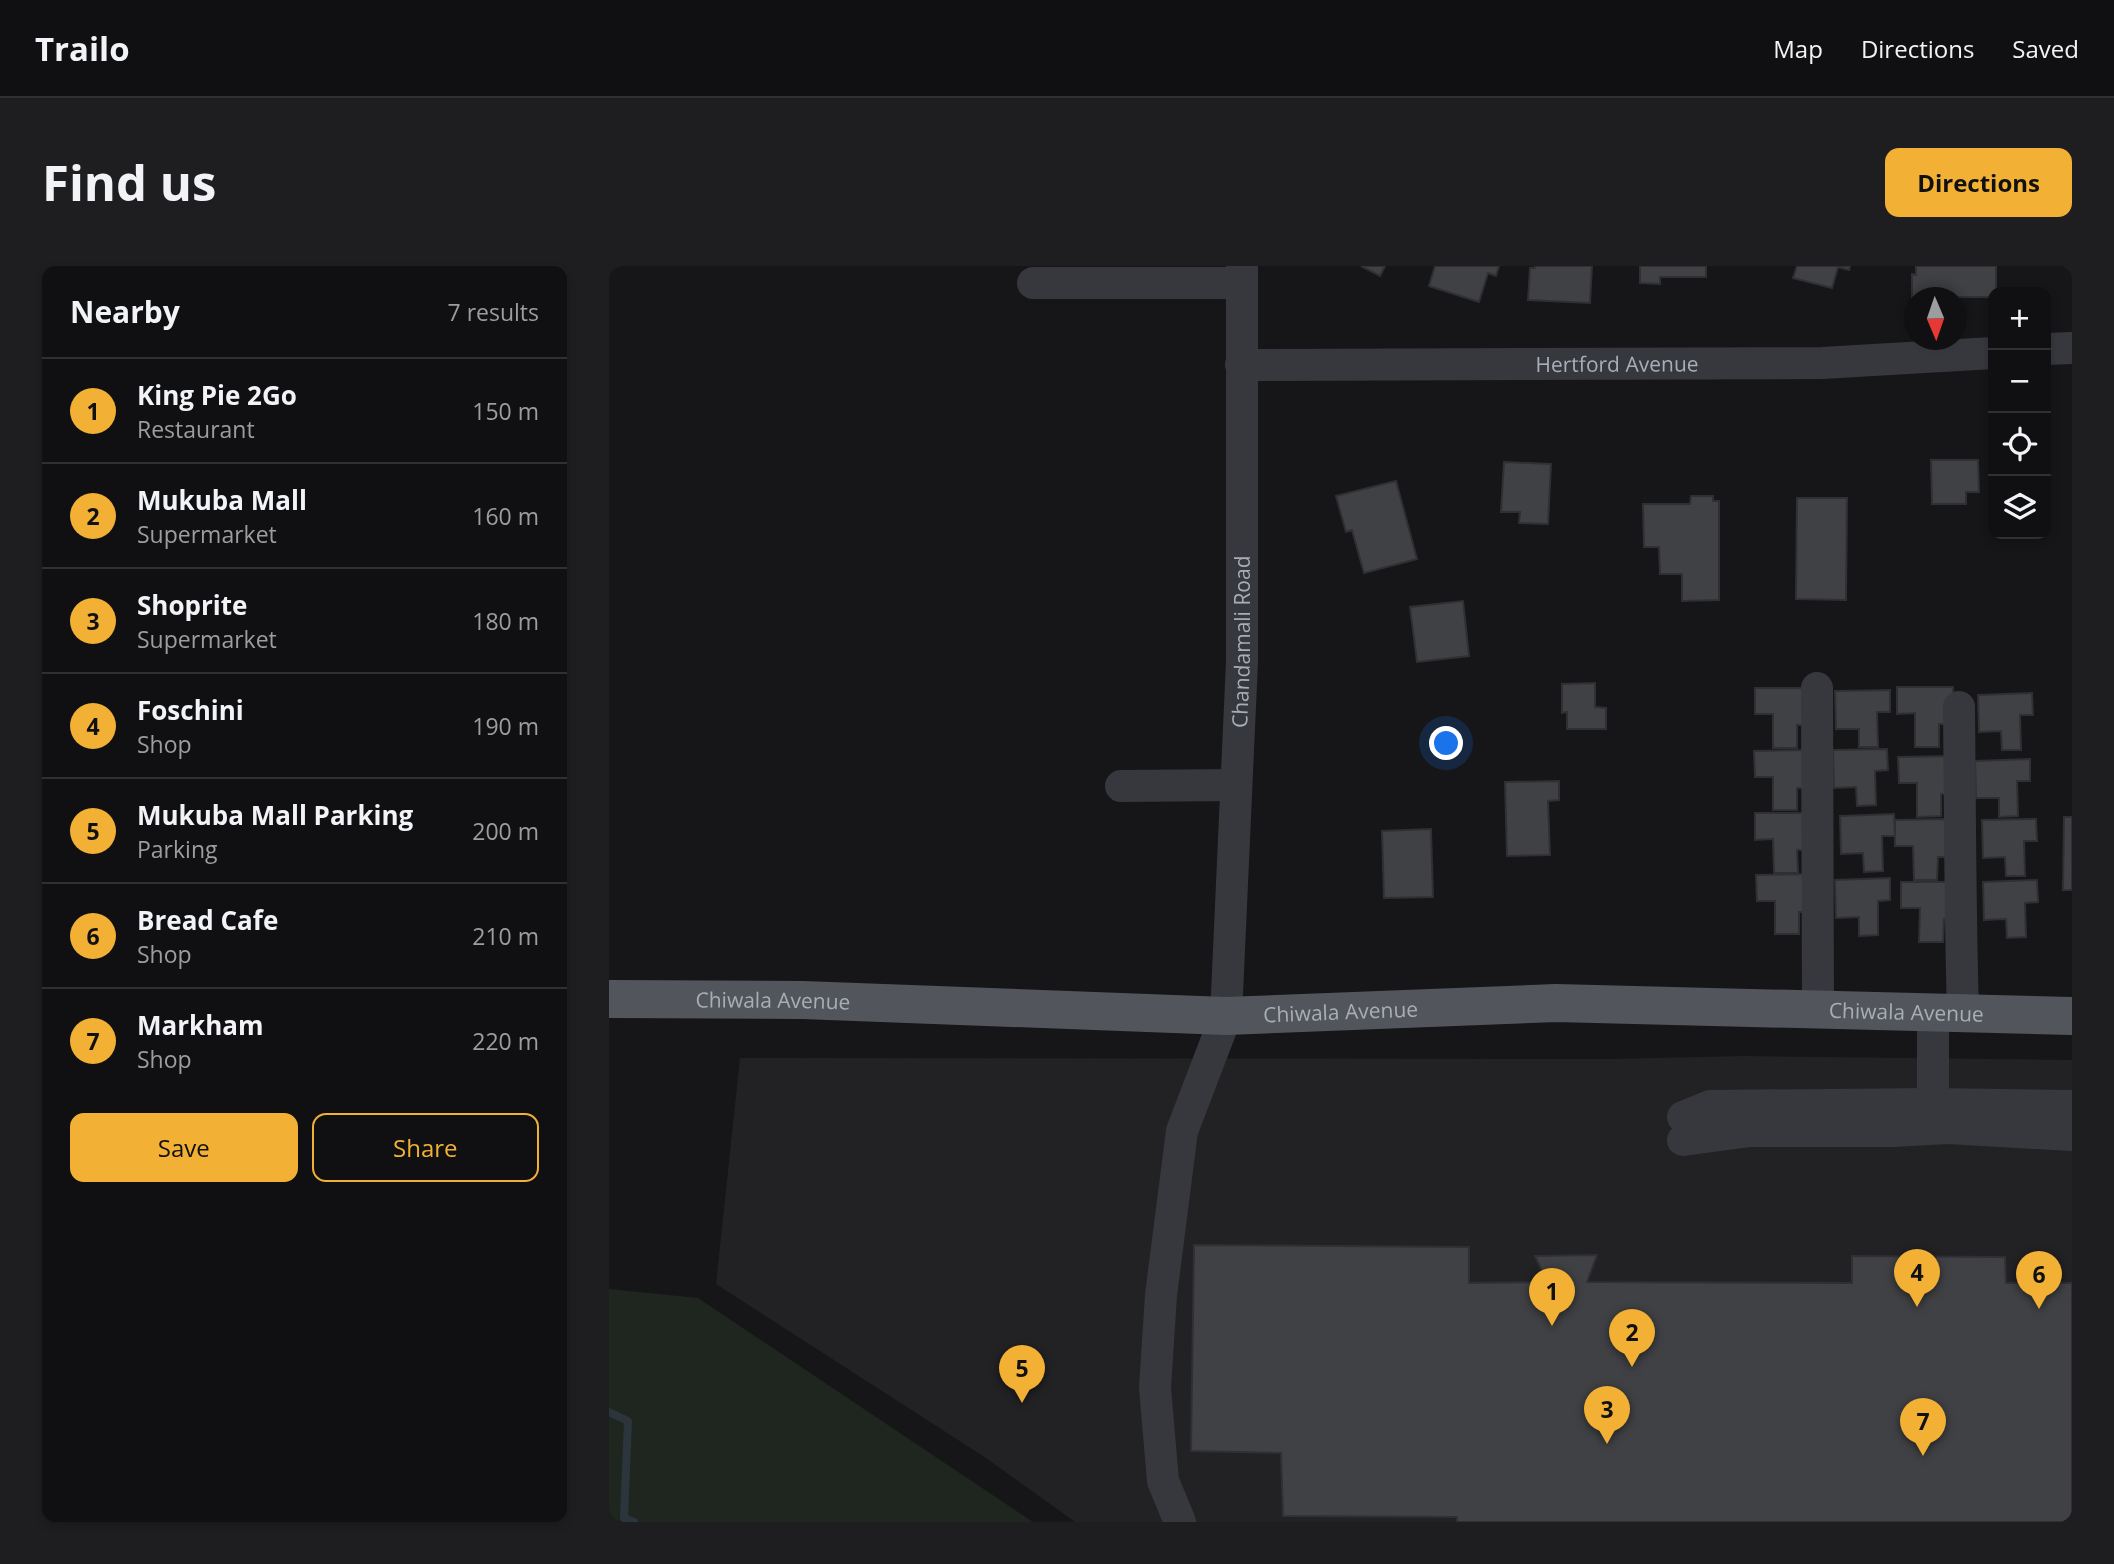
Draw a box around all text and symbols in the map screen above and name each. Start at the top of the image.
text: Trailo [35,26,130,71]
text: Map [1773,32,1823,65]
text: Directions [1861,32,1974,65]
text: Saved [2012,32,2079,65]
button: Directions [1885,148,2072,217]
text: Find us [42,149,216,215]
north arrow [1904,287,1967,350]
map controls [1988,287,2051,539]
button: + [1988,287,2051,350]
text: Nearby [70,291,180,332]
text: 7 results [448,296,539,328]
street label: Hertford Avenue [1535,349,1699,378]
button: − [1988,350,2051,413]
text: King Pie 2Go [137,377,297,413]
text: 1 [86,395,100,427]
text: 150 m [472,395,539,427]
text: Restaurant [137,413,255,445]
button: locate [1988,413,2051,476]
button: layers [1988,476,2051,539]
text: Mukuba Mall [137,482,307,518]
text: 2 [86,500,100,532]
text: 160 m [472,500,539,532]
text: Supermarket [137,518,277,550]
street label: Chandamali Road [1225,555,1256,729]
text: Shoprite [137,587,247,623]
text: 3 [86,605,100,637]
text: 180 m [472,605,539,637]
text: Supermarket [137,623,277,655]
text: Foschini [137,692,244,728]
text: 4 [86,710,100,742]
text: 190 m [472,710,539,742]
your location [1429,726,1463,760]
text: Shop [137,728,192,760]
text: Mukuba Mall Parking [137,797,413,833]
text: 5 [86,815,100,847]
text: 200 m [472,815,539,847]
text: Parking [137,833,218,865]
text: Bread Cafe [137,902,278,938]
text: 6 [86,920,100,952]
text: 210 m [472,920,539,952]
text: Shop [137,938,192,970]
street label: Chiwala Avenue [695,985,851,1016]
street label: Chiwala Avenue [1263,994,1419,1029]
street label: Chiwala Avenue [1828,996,1984,1028]
text: Markham [137,1007,263,1043]
text: 7 [86,1025,100,1057]
text: 220 m [472,1025,539,1057]
text: Shop [137,1043,192,1075]
button: Save [70,1113,298,1182]
button: Share [312,1113,539,1182]
pin: 4 [1894,1249,1940,1307]
pin: 6 [2016,1251,2062,1309]
pin: 1 [1529,1268,1575,1326]
pin: 2 [1609,1309,1655,1367]
pin: 5 [999,1345,1045,1403]
pin: 3 [1584,1386,1630,1444]
pin: 7 [1900,1398,1946,1456]

